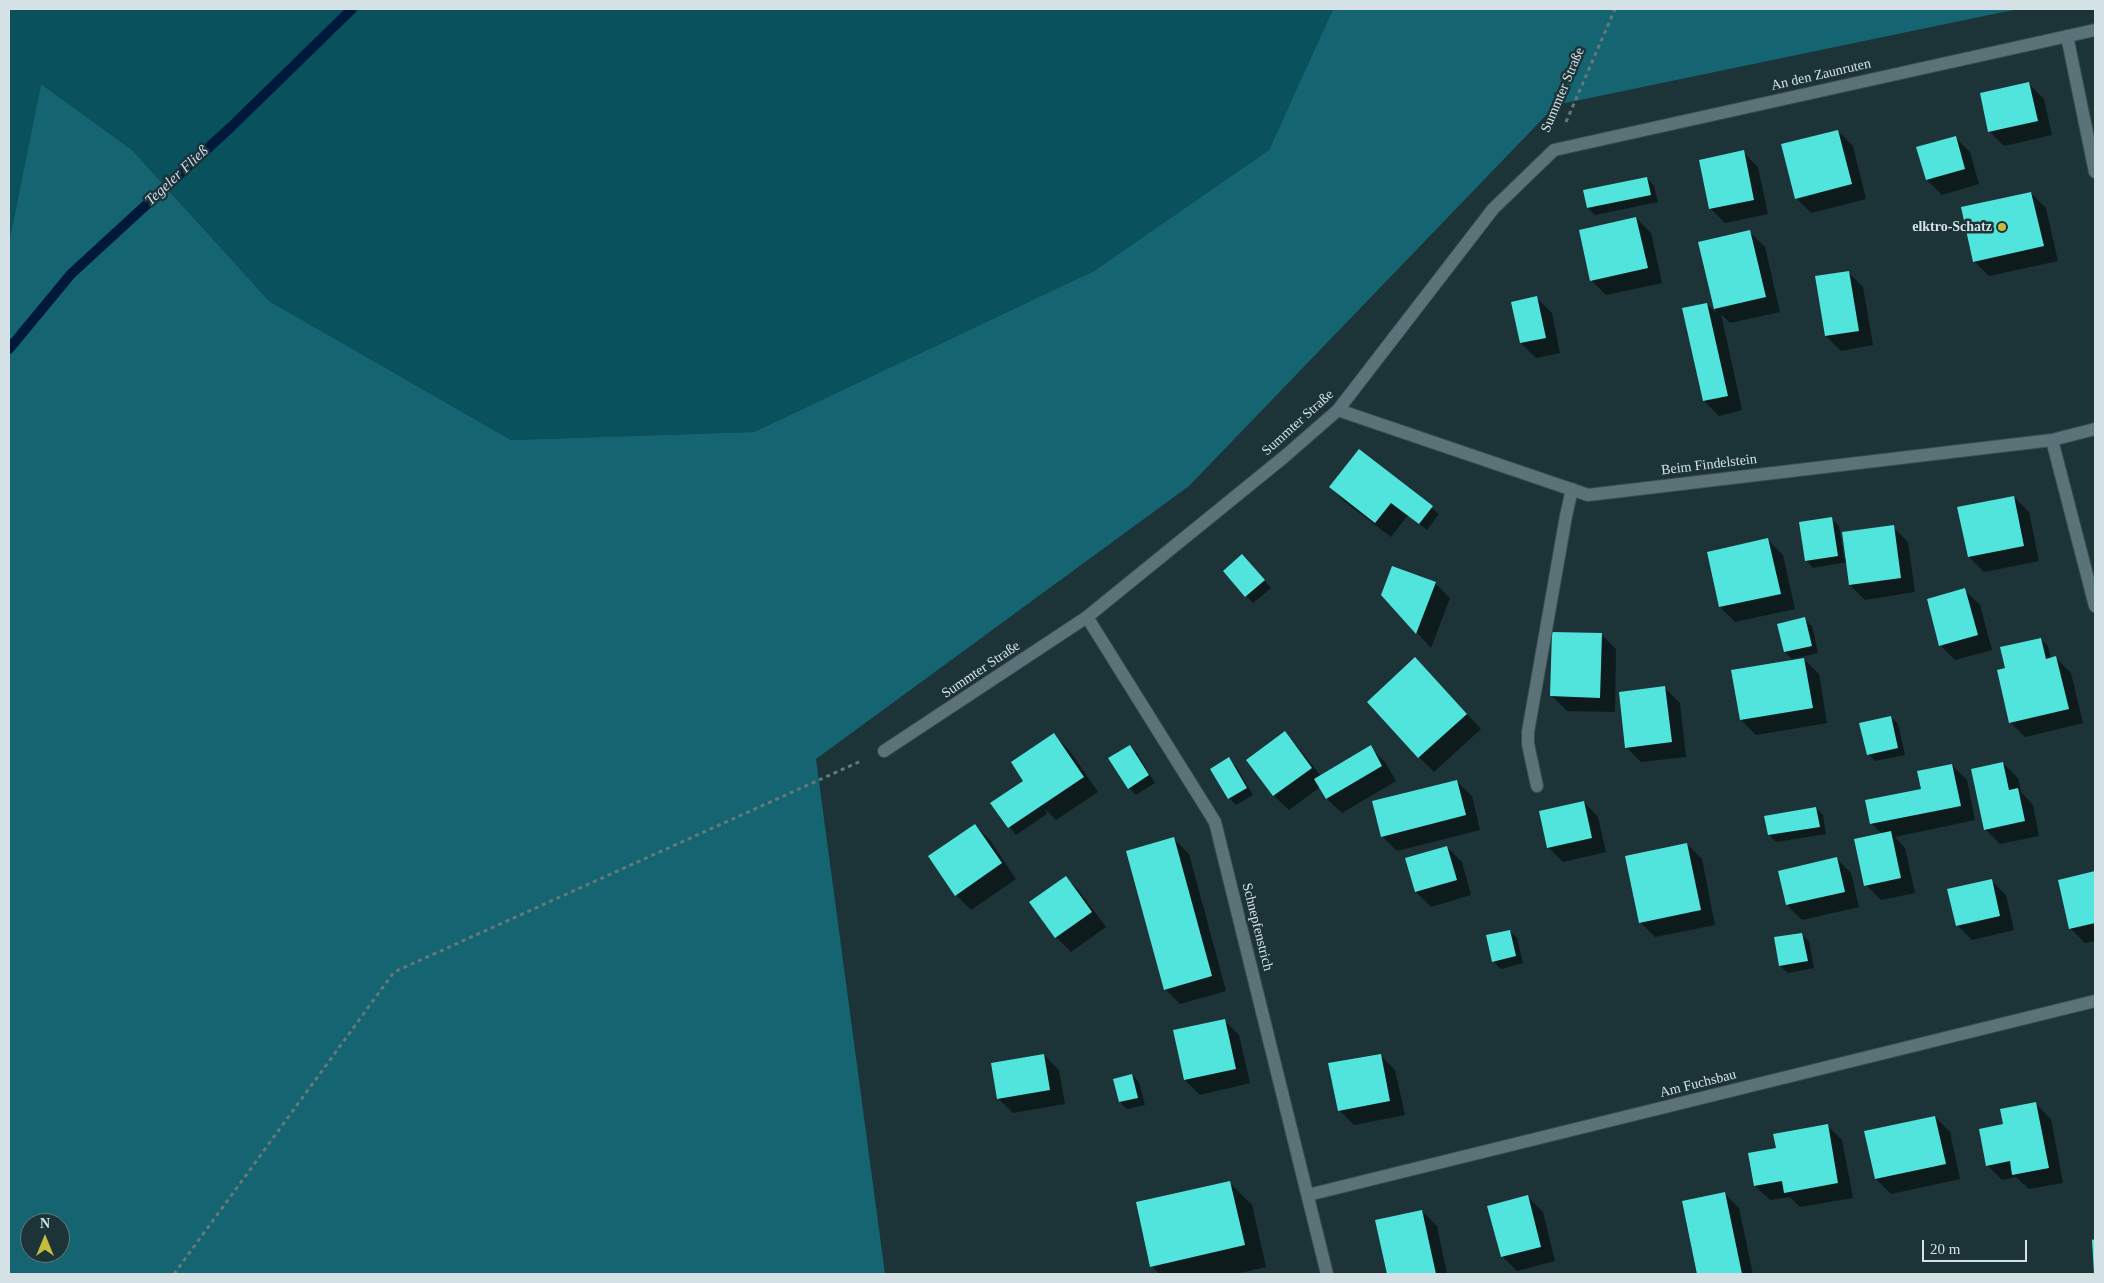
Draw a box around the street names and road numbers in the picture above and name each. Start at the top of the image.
street label: Summter Straße [1538,45,1588,135]
street label: An den Zaunruten [1769,55,1873,95]
street label: Summter Straße [1259,386,1337,460]
street label: Beim Findelstein [1660,451,1758,479]
street label: Summter Straße [939,638,1023,702]
street label: Schnepfenstrich [1238,881,1276,973]
street label: Am Fuchsbau [1658,1066,1738,1102]

